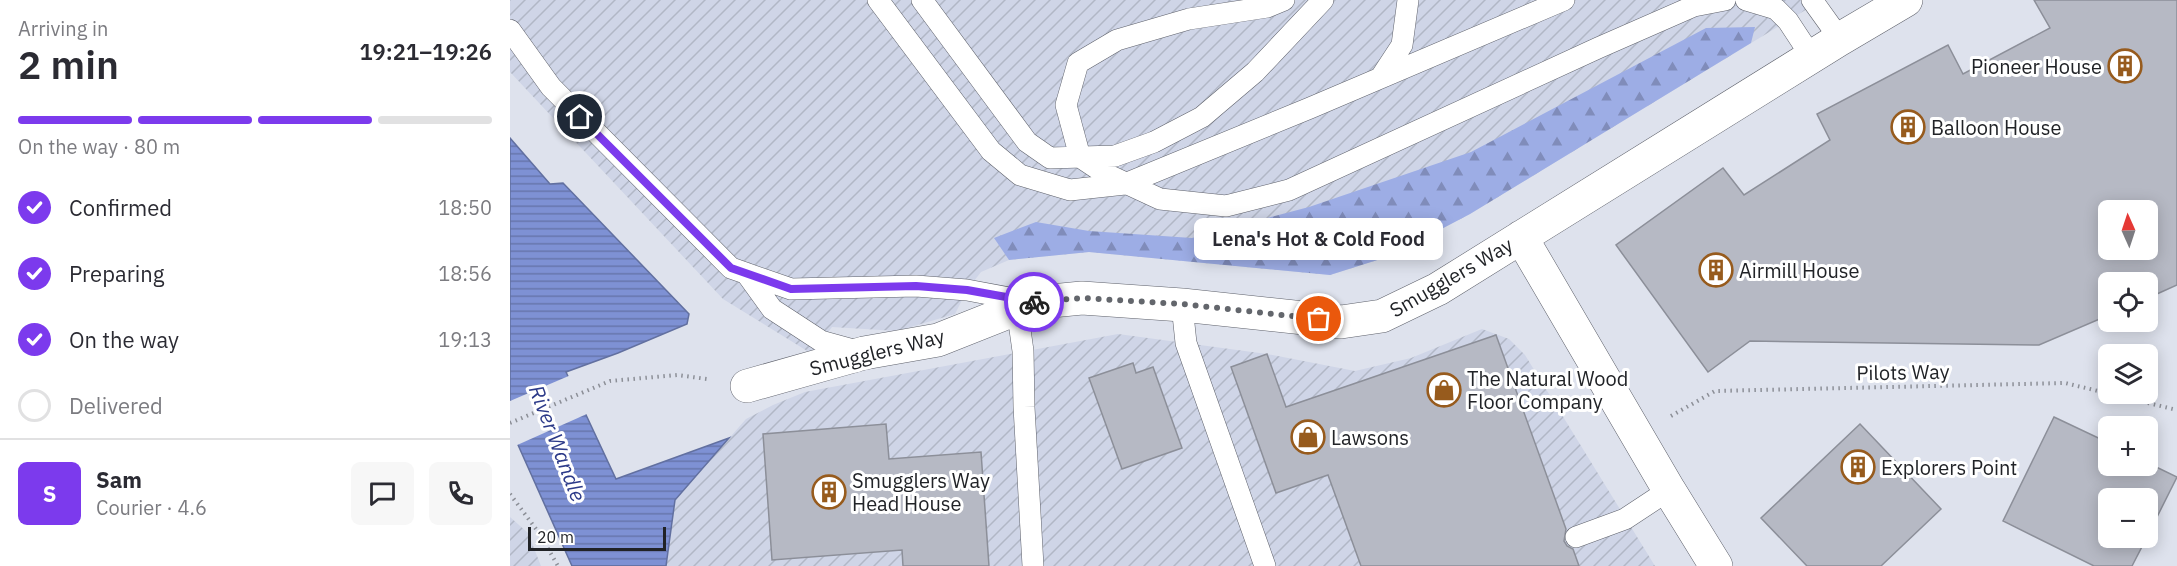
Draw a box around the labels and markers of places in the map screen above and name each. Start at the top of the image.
building icon: Pioneer House [2107,48,2143,84]
place label: Pioneer House [1971,53,2102,80]
pin [554,91,605,142]
building icon: Balloon House [1890,109,1926,145]
place label: Balloon House [1931,114,2061,141]
callout: Lena's Hot & Cold Food [1194,217,1444,259]
building icon: Airmill House [1698,252,1734,288]
place label: Airmill House [1739,257,1860,284]
pin [1293,293,1344,344]
place label: The Natural Wood Floor Company [1467,365,1628,415]
shop icon: The Natural Wood Floor Company [1426,372,1462,408]
shop icon: Lawsons [1290,419,1326,455]
place label: Lawsons [1331,424,1409,451]
building icon: Explorers Point [1840,449,1876,485]
place label: Explorers Point [1881,454,2017,481]
place label: Smugglers Way Head House [852,467,990,517]
building icon: Smugglers Way Head House [811,474,847,510]

